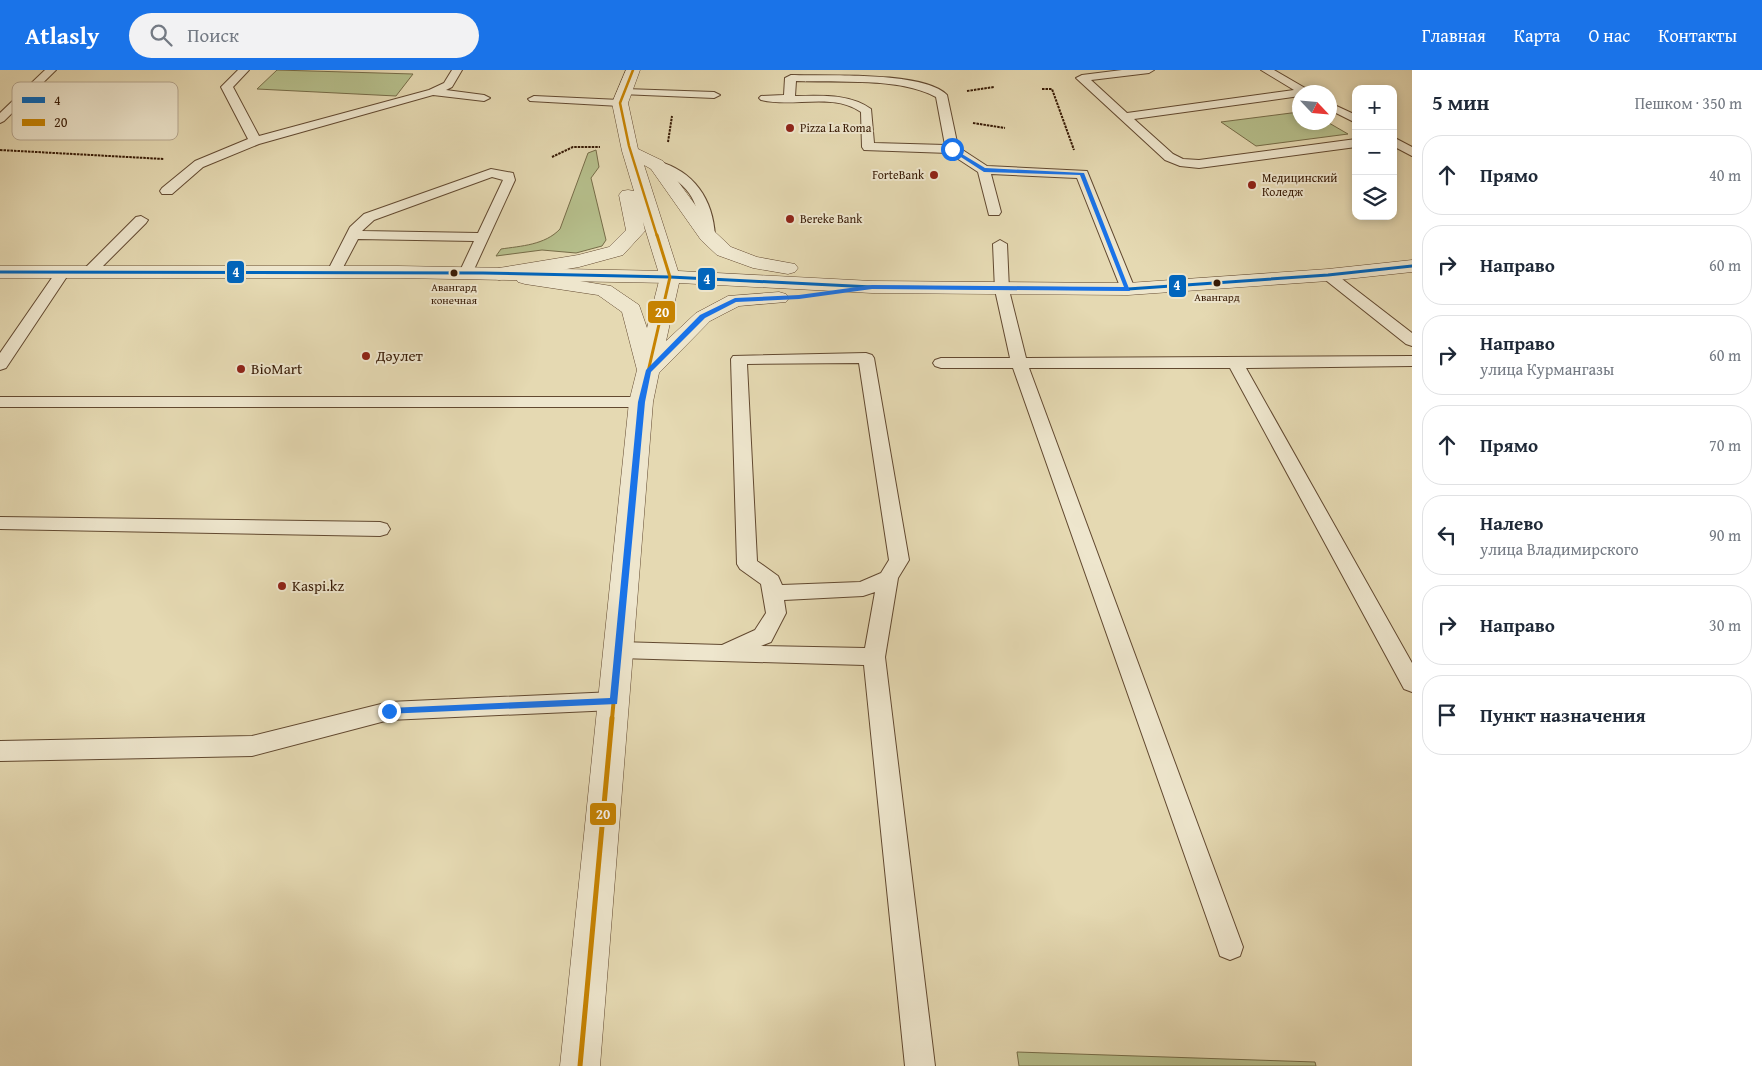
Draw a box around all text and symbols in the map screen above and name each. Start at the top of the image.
search box [129,13,479,58]
text: Atlasly [25,18,99,53]
icon: search [147,21,175,49]
text: Поиск [187,21,239,49]
text: Главная [1422,22,1486,49]
text: Карта [1514,22,1560,49]
text: О нас [1588,22,1630,49]
text: Контакты [1658,22,1737,49]
legend [12,82,178,140]
north arrow [1292,85,1337,130]
map controls [1352,85,1397,220]
button: + [1352,85,1397,130]
text: 5 мин [1432,87,1489,118]
text: 4 [54,90,61,110]
text: Пешком · 350 m [1635,91,1742,115]
text: 20 [54,112,68,132]
place label: Pizza La Roma [800,119,872,136]
marker: Pizza La Roma [784,122,796,134]
button: − [1352,130,1397,175]
route start [941,138,964,161]
icon: ahead [1433,161,1461,189]
text: Прямо [1480,161,1538,189]
text: 40 m [1709,163,1741,187]
place label: ForteBank [872,166,925,183]
marker: ForteBank [928,169,940,181]
place label: Медицинский Коледж [1262,169,1338,200]
button: layers [1352,175,1397,220]
marker: Медицинский Коледж [1246,179,1258,191]
place label: Bereke Bank [800,210,863,227]
marker: Bereke Bank [784,213,796,225]
icon: right [1433,251,1461,279]
text: Направо [1480,251,1555,279]
text: 60 m [1709,253,1741,277]
line badge: 4 [226,260,245,284]
text: 4 [232,262,240,282]
line badge: 4 [697,267,716,291]
marker: Авангард конечная [449,268,459,278]
text: 4 [703,269,711,289]
line badge: 4 [1168,274,1187,298]
text: 4 [1173,275,1181,295]
marker: Авангард [1212,278,1222,288]
place label: Авангард конечная [431,279,477,308]
place label: Авангард [1194,289,1240,305]
line badge: 20 [647,300,676,324]
text: 20 [655,302,669,322]
text: Направо [1480,329,1555,357]
icon: right [1433,341,1461,369]
text: 60 m [1709,343,1741,367]
place label: Дәулет [375,345,423,366]
marker: Дәулет [360,350,372,362]
text: улица Курмангазы [1480,357,1614,381]
place label: BioMart [251,358,303,379]
marker: BioMart [235,363,247,375]
icon: ahead [1433,431,1461,459]
text: Прямо [1480,431,1538,459]
text: 70 m [1709,433,1741,457]
text: Налево [1480,509,1543,537]
icon: left [1433,521,1461,549]
text: 90 m [1709,523,1741,547]
text: улица Владимирского [1480,537,1639,561]
place label: Kaspi.kz [292,575,344,596]
marker: Kaspi.kz [276,580,288,592]
icon: right [1433,611,1461,639]
text: Направо [1480,611,1555,639]
text: 30 m [1709,613,1741,637]
route end [378,700,401,723]
icon: arrive [1433,701,1461,729]
text: Пункт назначения [1480,701,1646,729]
line badge: 20 [589,802,617,826]
text: 20 [596,804,610,824]

